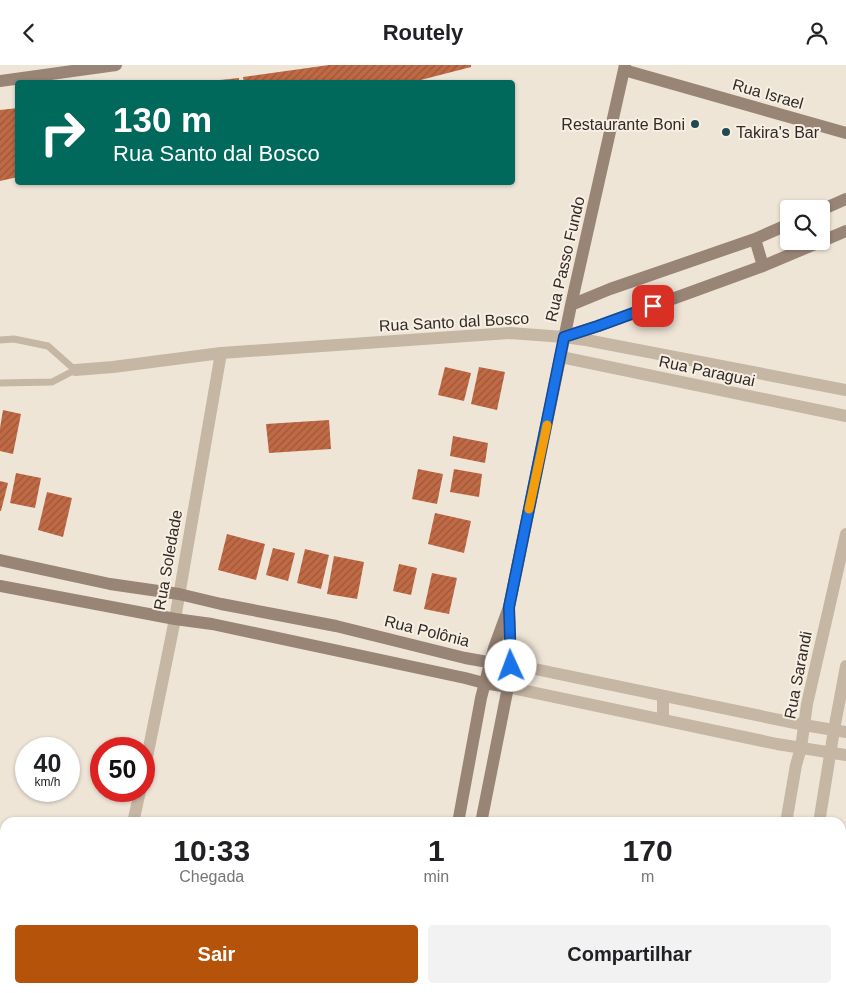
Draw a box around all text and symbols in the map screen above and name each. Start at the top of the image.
icon: back [15,19,43,47]
icon: person [803,19,831,47]
text: Routely [383,20,463,45]
street label: Rua Israel [731,76,805,112]
icon: right [30,100,95,165]
text: 130 m [113,100,212,139]
place label: Restaurante Boni [561,116,685,133]
marker: Restaurante Boni [689,118,701,130]
place label: Takira's Bar [736,124,820,141]
marker: Takira's Bar [720,126,732,138]
text: Rua Santo dal Bosco [113,141,320,166]
street label: Rua Passo Fundo [542,195,588,323]
map controls [780,200,830,250]
button: search [780,200,830,250]
pin [632,285,674,327]
icon: arrive [639,292,667,320]
street label: Rua Santo dal Bosco [378,310,530,334]
street label: Rua Paraguai [657,353,757,389]
street label: Rua Soledade [151,508,185,611]
street label: Rua Polônia [383,612,471,650]
street label: Rua Sarandi [781,630,815,720]
position arrow [484,639,536,691]
speed limit sign: 50 [90,737,155,802]
text: 40 [34,749,61,777]
text: km/h [34,775,61,789]
text: 10:33 [173,834,250,867]
text: 1 [428,834,445,867]
text: 170 [623,834,673,867]
text: Chegada [179,868,244,885]
text: min [423,868,449,885]
text: m [641,868,654,885]
button: Sair [15,925,418,983]
button: Compartilhar [428,925,831,983]

